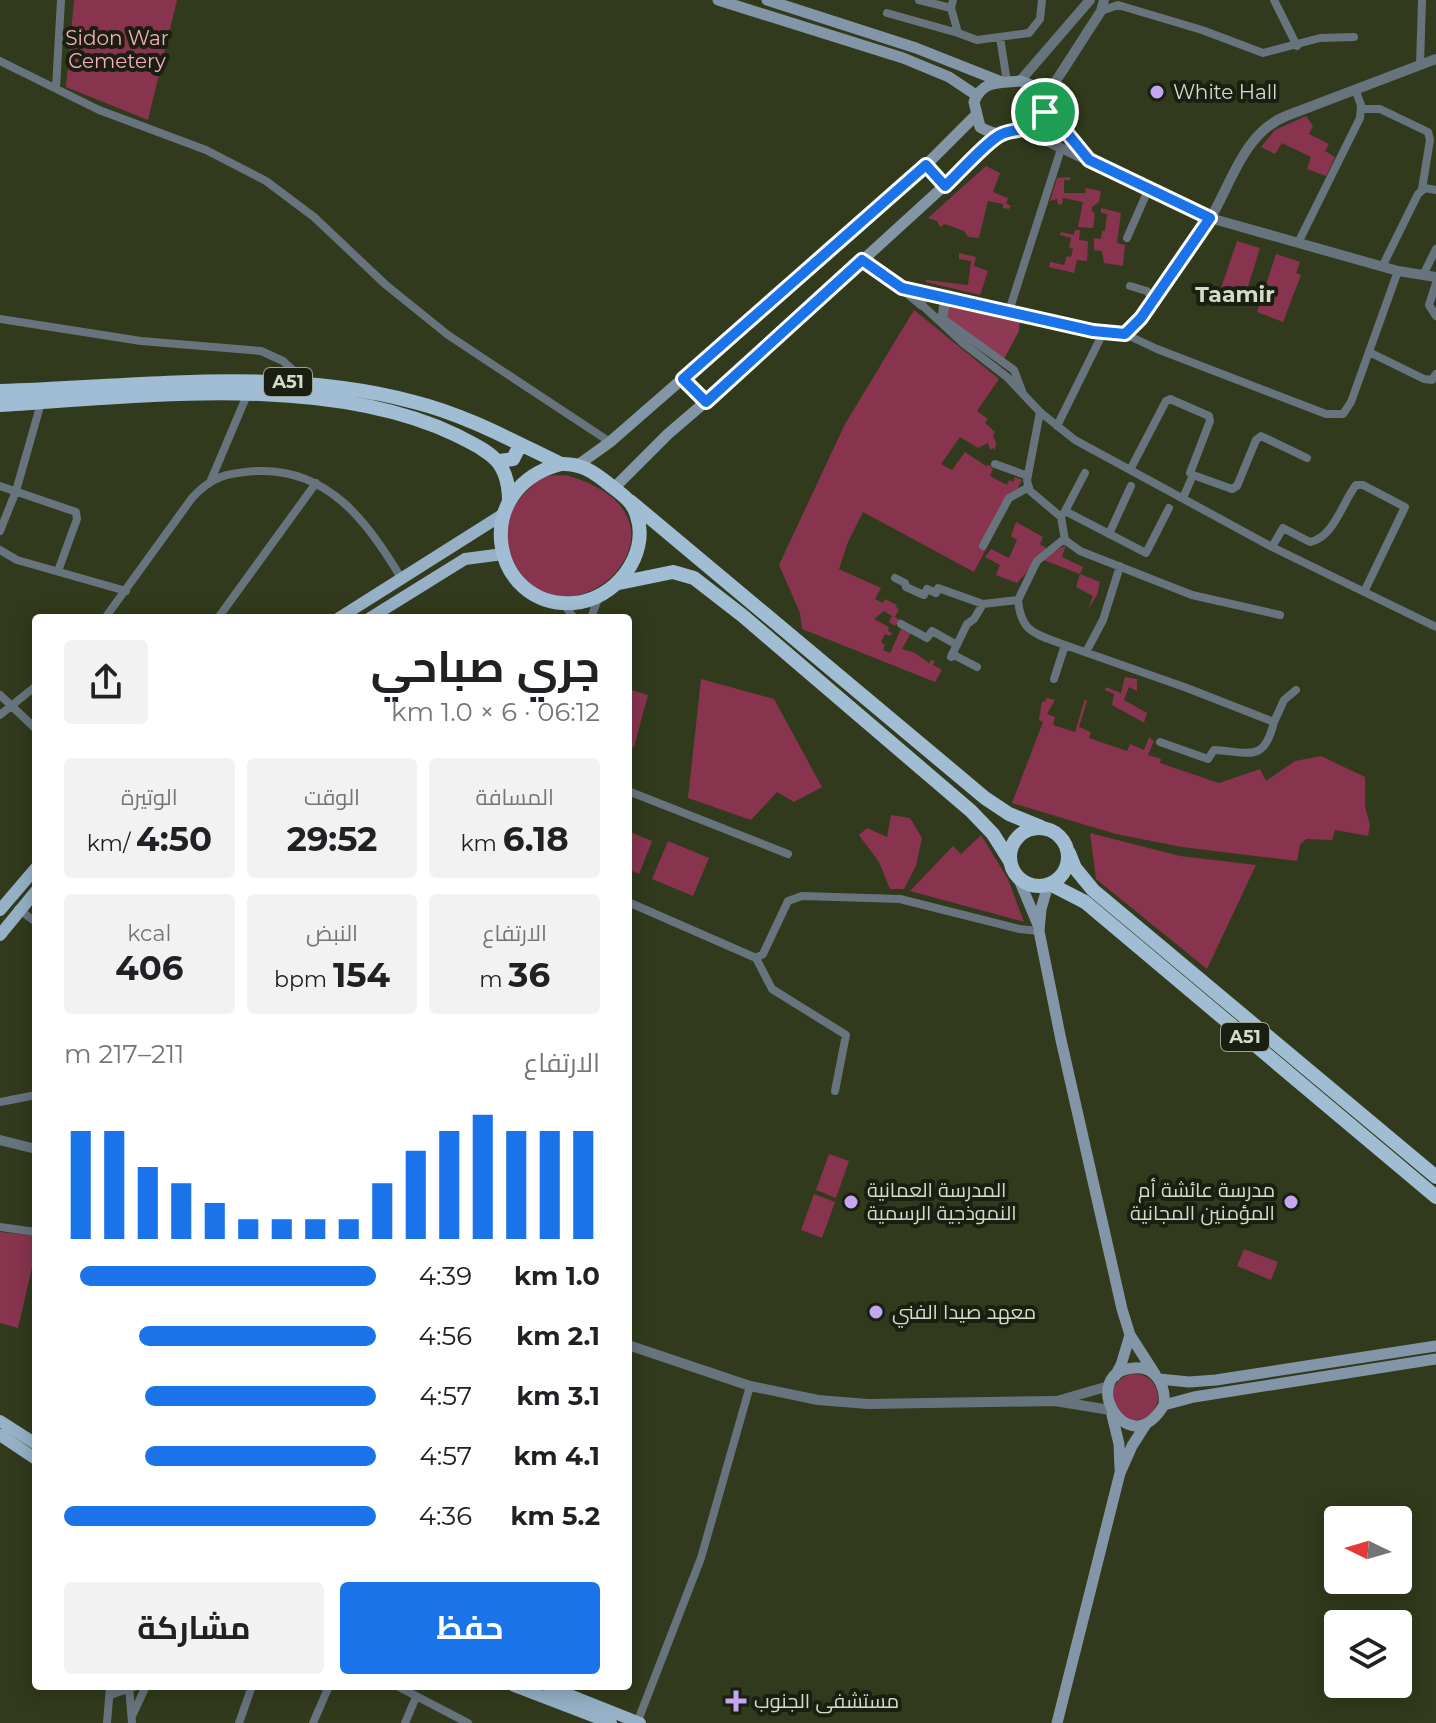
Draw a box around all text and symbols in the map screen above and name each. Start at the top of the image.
park label: Sidon War Cemetery [65,26,169,73]
pin [1011,78,1079,146]
place label: White Hall [1173,80,1277,104]
marker: White Hall [1148,83,1166,101]
icon: arrive [1023,90,1067,134]
district label: Taamir [1195,281,1275,308]
road number: A51 [264,368,312,396]
text: جري صباحي [371,639,600,693]
button: share [64,640,148,724]
text: 06:12 · 6 × 1.0 km [391,696,600,728]
text: الوتيرة [121,784,178,811]
text: الوقت [304,784,360,811]
text: المسافة [476,784,554,811]
text: 4:50 [136,818,212,860]
text: 29:52 [287,818,377,860]
text: 6.18 [503,818,569,860]
text: /km [87,830,136,857]
text: km [461,830,503,857]
text: kcal [127,920,171,947]
text: النبض [306,920,358,947]
text: الارتفاع [482,920,547,947]
text: 406 [115,947,183,989]
text: 154 [333,954,390,996]
text: 36 [508,954,550,996]
text: bpm [274,966,333,993]
text: m [479,966,508,993]
road number: A51 [1221,1023,1269,1051]
text: 211–217 m [64,1038,184,1070]
text: الارتفاع [524,1047,600,1079]
place label: المدرسة العمانية النموذجية الرسمية [867,1178,1017,1225]
place label: مدرسة عائشة أم المؤمنين المجانية [1130,1178,1275,1226]
marker: المدرسة العمانية النموذجية الرسمية [842,1193,860,1211]
marker: مدرسة عائشة أم المؤمنين المجانية [1282,1193,1300,1211]
text: 4:39 [419,1260,472,1292]
text: 1.0 km [514,1260,600,1292]
place label: معهد صيدا الفني [892,1300,1036,1328]
marker: معهد صيدا الفني [867,1303,885,1321]
text: 4:56 [419,1320,472,1352]
text: 2.1 km [516,1320,600,1352]
text: 4:57 [419,1380,472,1412]
text: 3.1 km [516,1380,600,1412]
text: 4:57 [419,1440,472,1472]
text: 4.1 km [513,1440,600,1472]
text: 4:36 [419,1500,472,1532]
text: 5.2 km [511,1500,600,1532]
north arrow [1324,1506,1412,1594]
map controls [1324,1506,1412,1698]
button: مشاركة [64,1582,324,1674]
button: حفظ [340,1582,600,1674]
button: layers [1324,1610,1412,1698]
place label: مستشفى الجنوب [754,1689,899,1714]
marker: مستشفى الجنوب [725,1690,747,1712]

